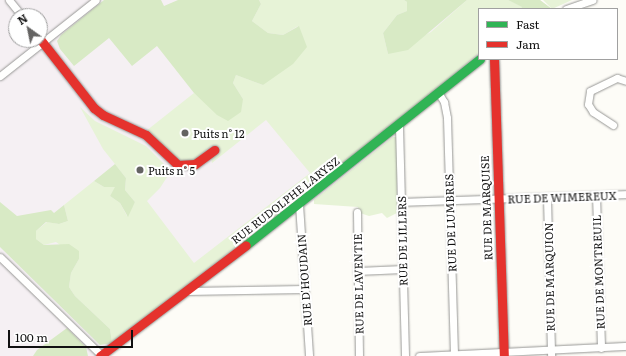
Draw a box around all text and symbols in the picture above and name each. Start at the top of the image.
north arrow [8,8,48,48]
legend [478,8,618,60]
text: N [14,10,30,28]
text: Fast [516,15,539,33]
text: Jam [516,35,540,53]
place label: Puits n° 12 [193,126,244,140]
marker: Puits n° 12 [180,128,190,138]
street label: RUE RUDOLPHE LARYSZ [228,154,342,246]
street label: RUE DE MARQUISE [478,155,494,261]
place label: Puits n° 5 [148,163,195,177]
marker: Puits n° 5 [135,165,145,175]
street label: RUE DE LUMBRES [442,174,458,272]
street label: RUE DE WIMEREUX [507,189,617,205]
street label: RUE DE LILLERS [395,196,409,286]
street label: RUE DE MONTREUIL [589,214,607,330]
street label: RUE DE MARQUION [541,222,557,332]
street label: RUE D'HOUDAIN [294,233,314,327]
street label: RUE DE LAVENTIE [351,233,365,335]
scale bar [10,322,135,348]
text: 100 m [15,328,48,346]

